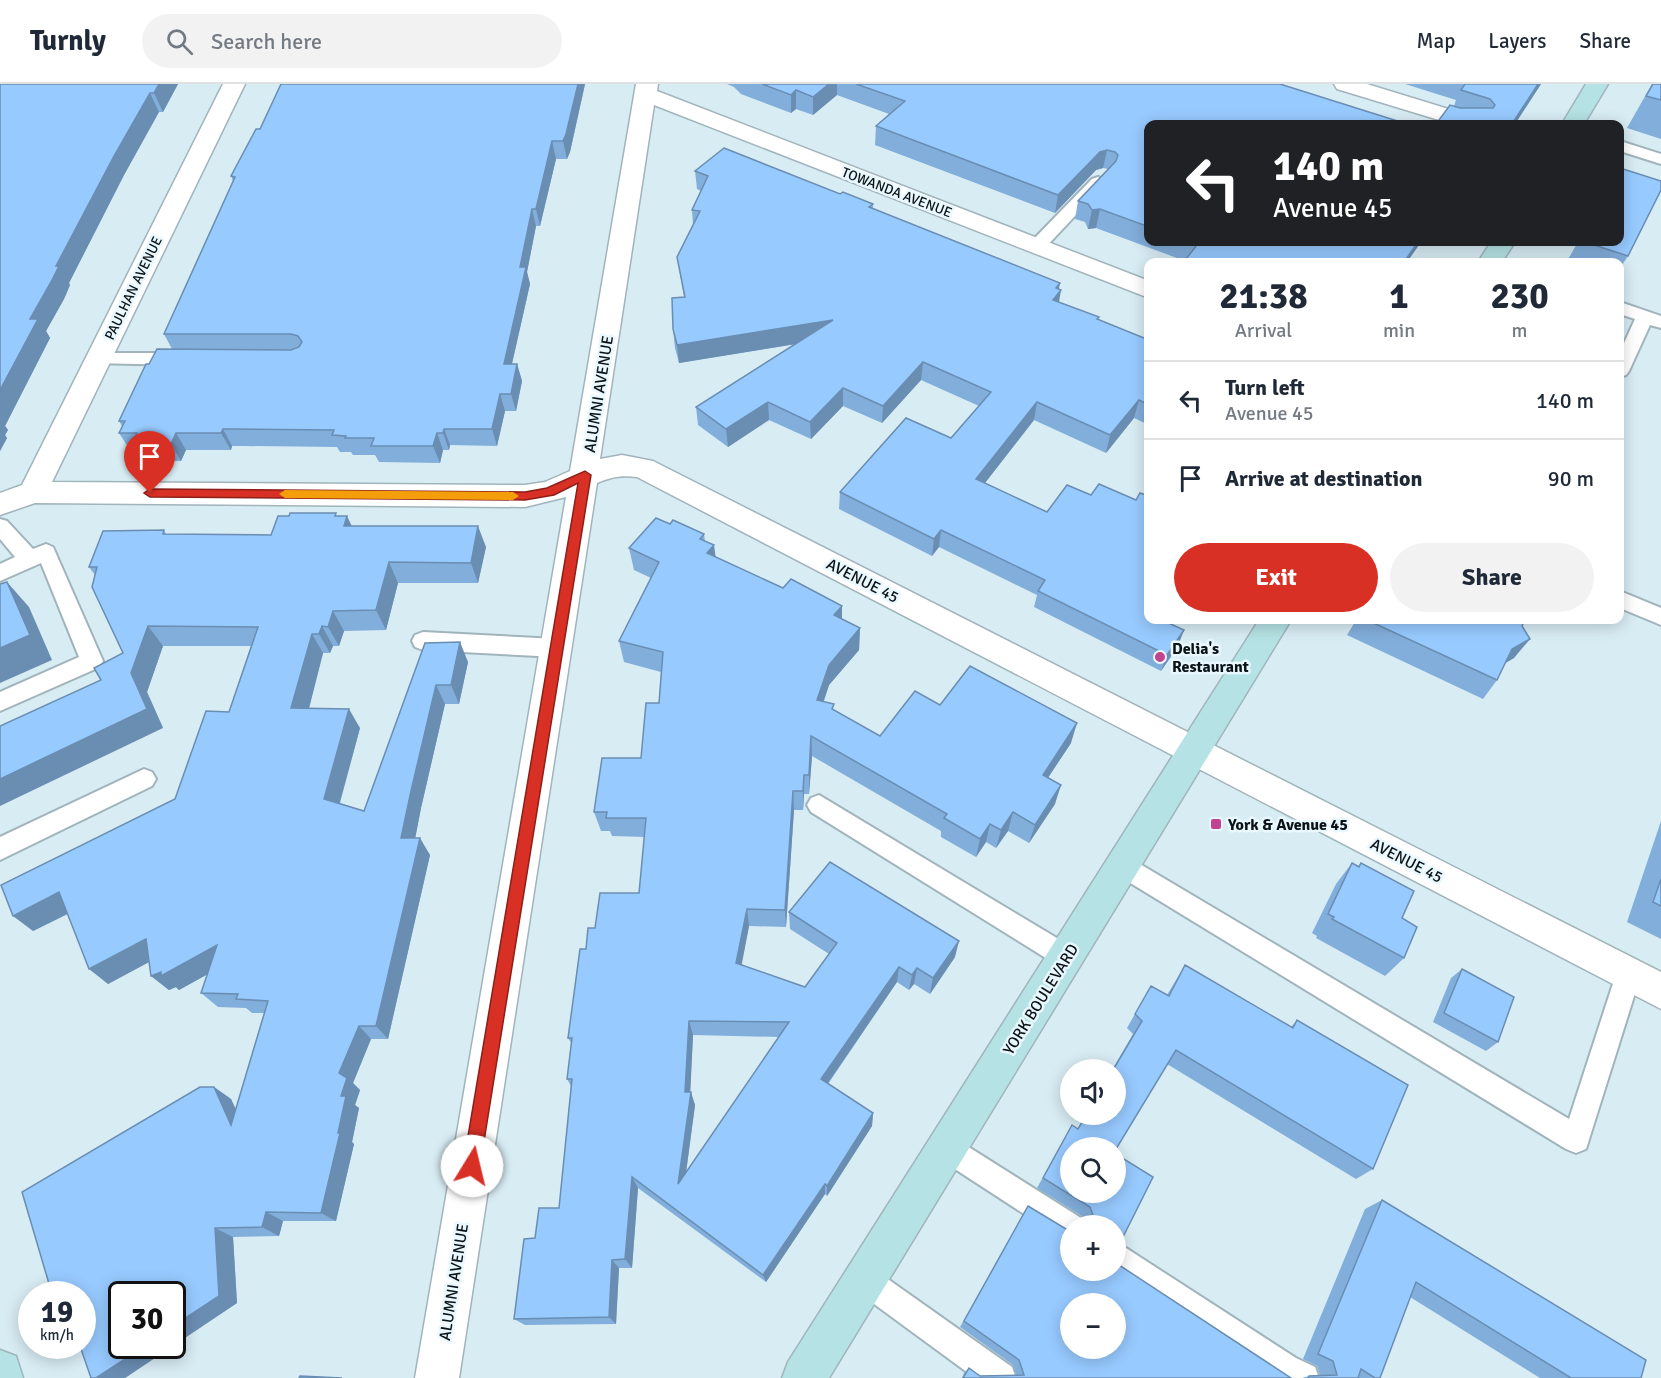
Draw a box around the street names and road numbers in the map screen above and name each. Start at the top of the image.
street label: TOWANDA AVENUE [839,164,954,221]
street label: PAULHAN AVENUE [101,234,166,343]
street label: ALUMNI AVENUE [580,334,618,454]
street label: AVENUE 45 [823,554,902,608]
street label: AVENUE 45 [1367,834,1446,888]
street label: YORK BOULEVARD [999,940,1083,1059]
street label: ALUMNI AVENUE [435,1222,473,1342]

